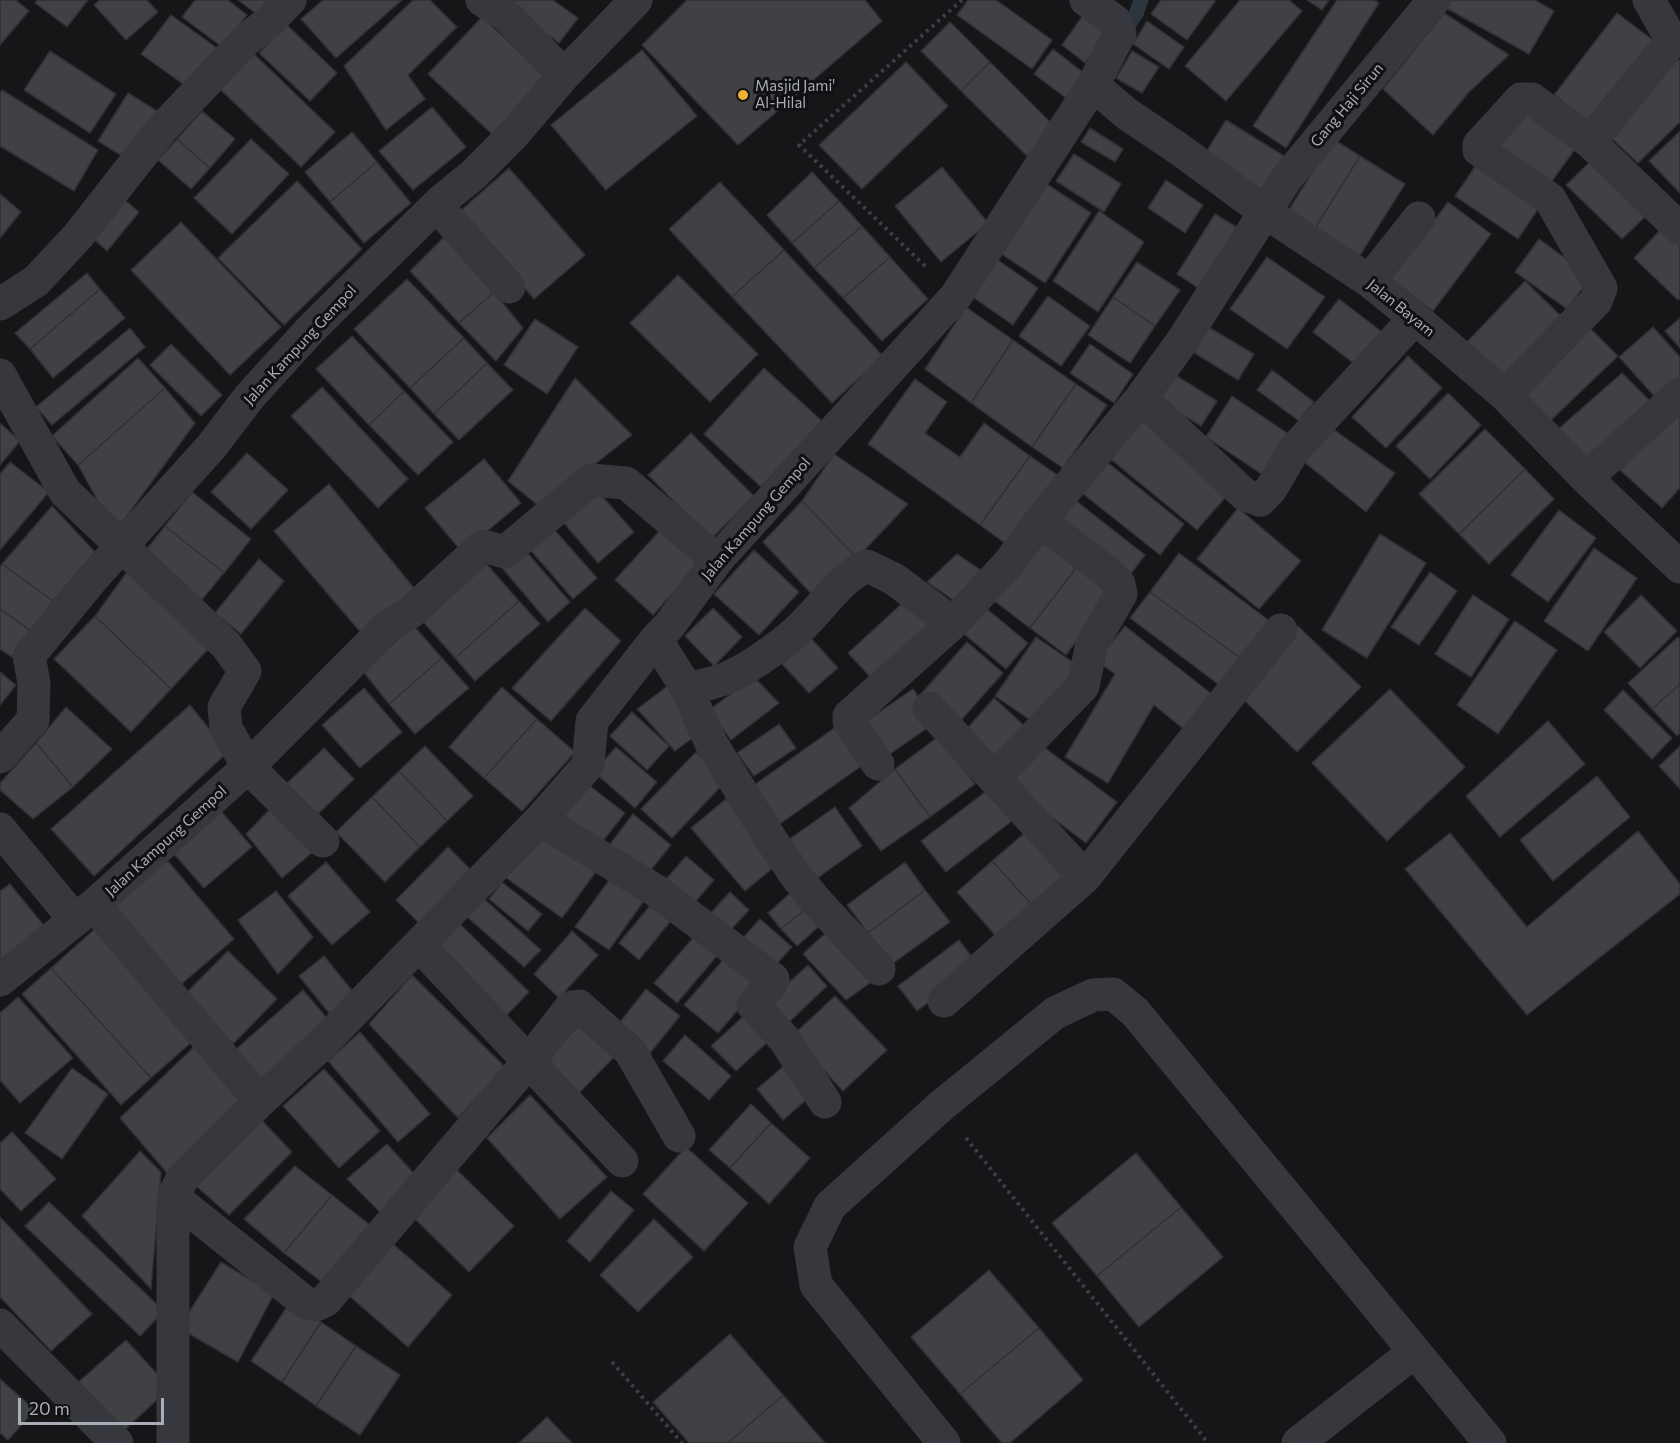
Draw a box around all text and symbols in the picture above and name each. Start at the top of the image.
street label: Gang Haji Sirun [1307,59,1387,151]
place label: Masjid Jami' Al-Hilal [755,77,835,112]
marker: Masjid Jami' Al-Hilal [736,88,750,102]
street label: Jalan Bayam [1364,275,1438,341]
street label: Jalan Kampung Gempol [240,282,360,408]
street label: Jalan Kampung Gempol [698,454,814,584]
street label: Jalan Kampung Gempol [102,782,230,900]
scale bar [21,1386,166,1424]
text: 20 m [29,1397,70,1419]

